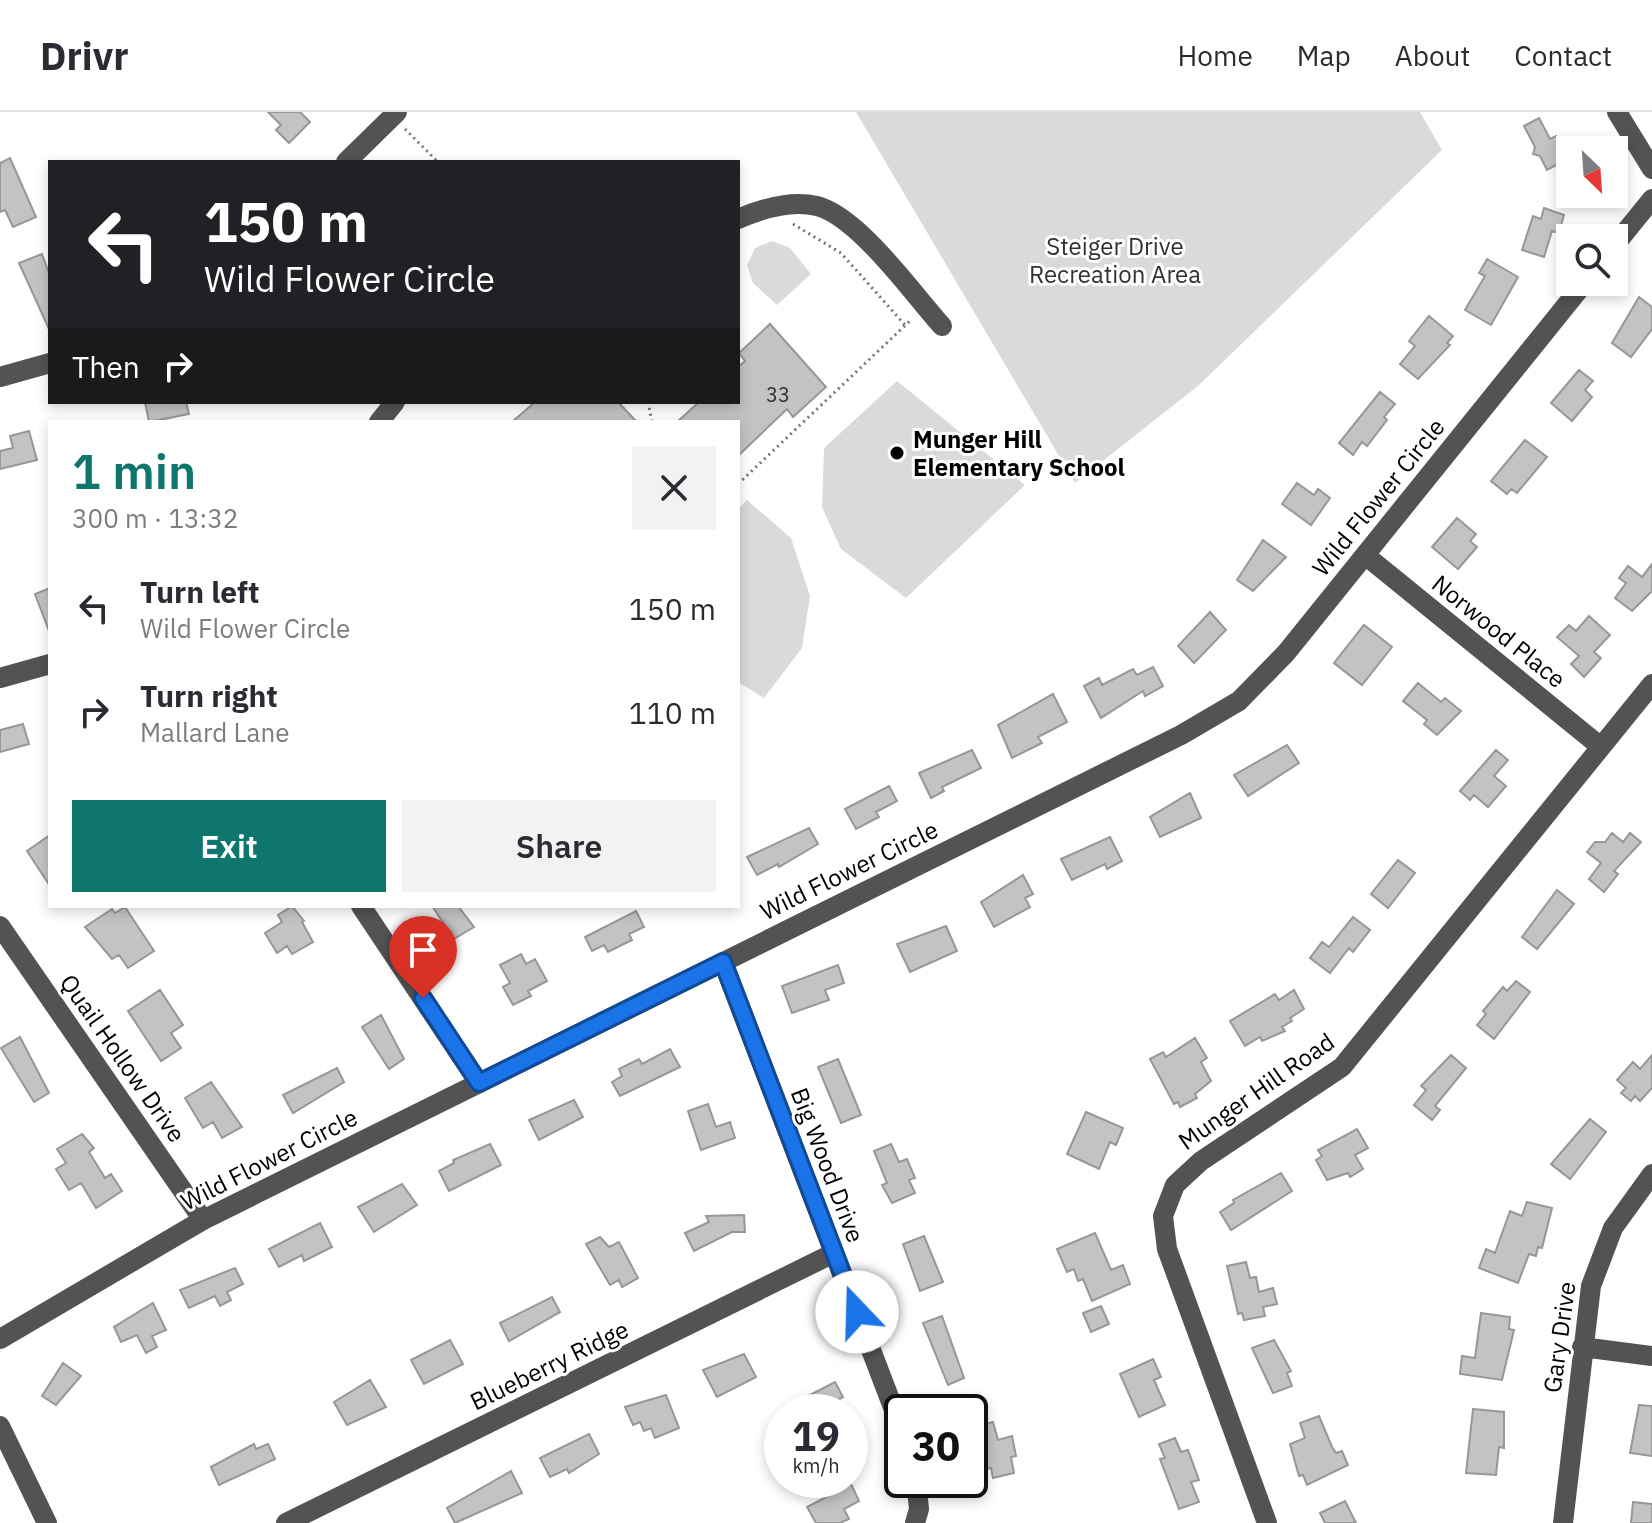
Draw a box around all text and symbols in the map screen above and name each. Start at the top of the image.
text: Drivr [40,31,129,80]
text: Home [1177,37,1253,74]
text: Map [1297,37,1351,74]
text: About [1395,37,1470,74]
text: Contact [1514,37,1612,74]
north arrow [1556,136,1628,208]
map controls [1556,136,1628,296]
text: 150 m [204,185,368,257]
icon: left [72,192,176,296]
button: search [1556,224,1628,296]
park label: Steiger Drive Recreation Area [1029,230,1201,290]
text: Wild Flower Circle [204,255,495,302]
icon: right [156,344,200,388]
text: Then [72,347,140,386]
house number: 33 [766,381,790,408]
street label: Wild Flower Circle [1304,412,1452,582]
place label: Munger Hill Elementary School [913,423,1125,483]
text: 1 min [72,440,196,502]
marker: Munger Hill Elementary School [888,444,906,462]
button: close [632,446,716,530]
text: 300 m · 13:32 [72,501,238,535]
street label: Norwood Place [1426,567,1572,695]
text: Turn left [140,572,259,611]
icon: left [72,586,116,630]
text: 150 m [629,589,716,628]
text: Wild Flower Circle [140,611,350,645]
text: Turn right [140,676,278,715]
icon: right [72,690,116,734]
text: 110 m [629,693,716,732]
text: Mallard Lane [140,715,289,749]
button: Exit [72,800,386,892]
button: Share [402,800,716,892]
street label: Wild Flower Circle [755,813,943,927]
pin [389,916,457,998]
icon: arrive [401,928,445,972]
street label: Quail Hollow Drive [53,968,193,1148]
street label: Munger Hill Road [1172,1025,1340,1157]
street label: Big Wood Drive [784,1083,872,1247]
street label: Wild Flower Circle [175,1101,363,1217]
position arrow [815,1270,899,1354]
street label: Gary Drive [1535,1279,1583,1395]
street label: Blueberry Ridge [464,1313,634,1417]
speed limit sign: 30 [884,1394,988,1498]
text: 19 [792,1410,840,1462]
text: km/h [792,1452,840,1479]

